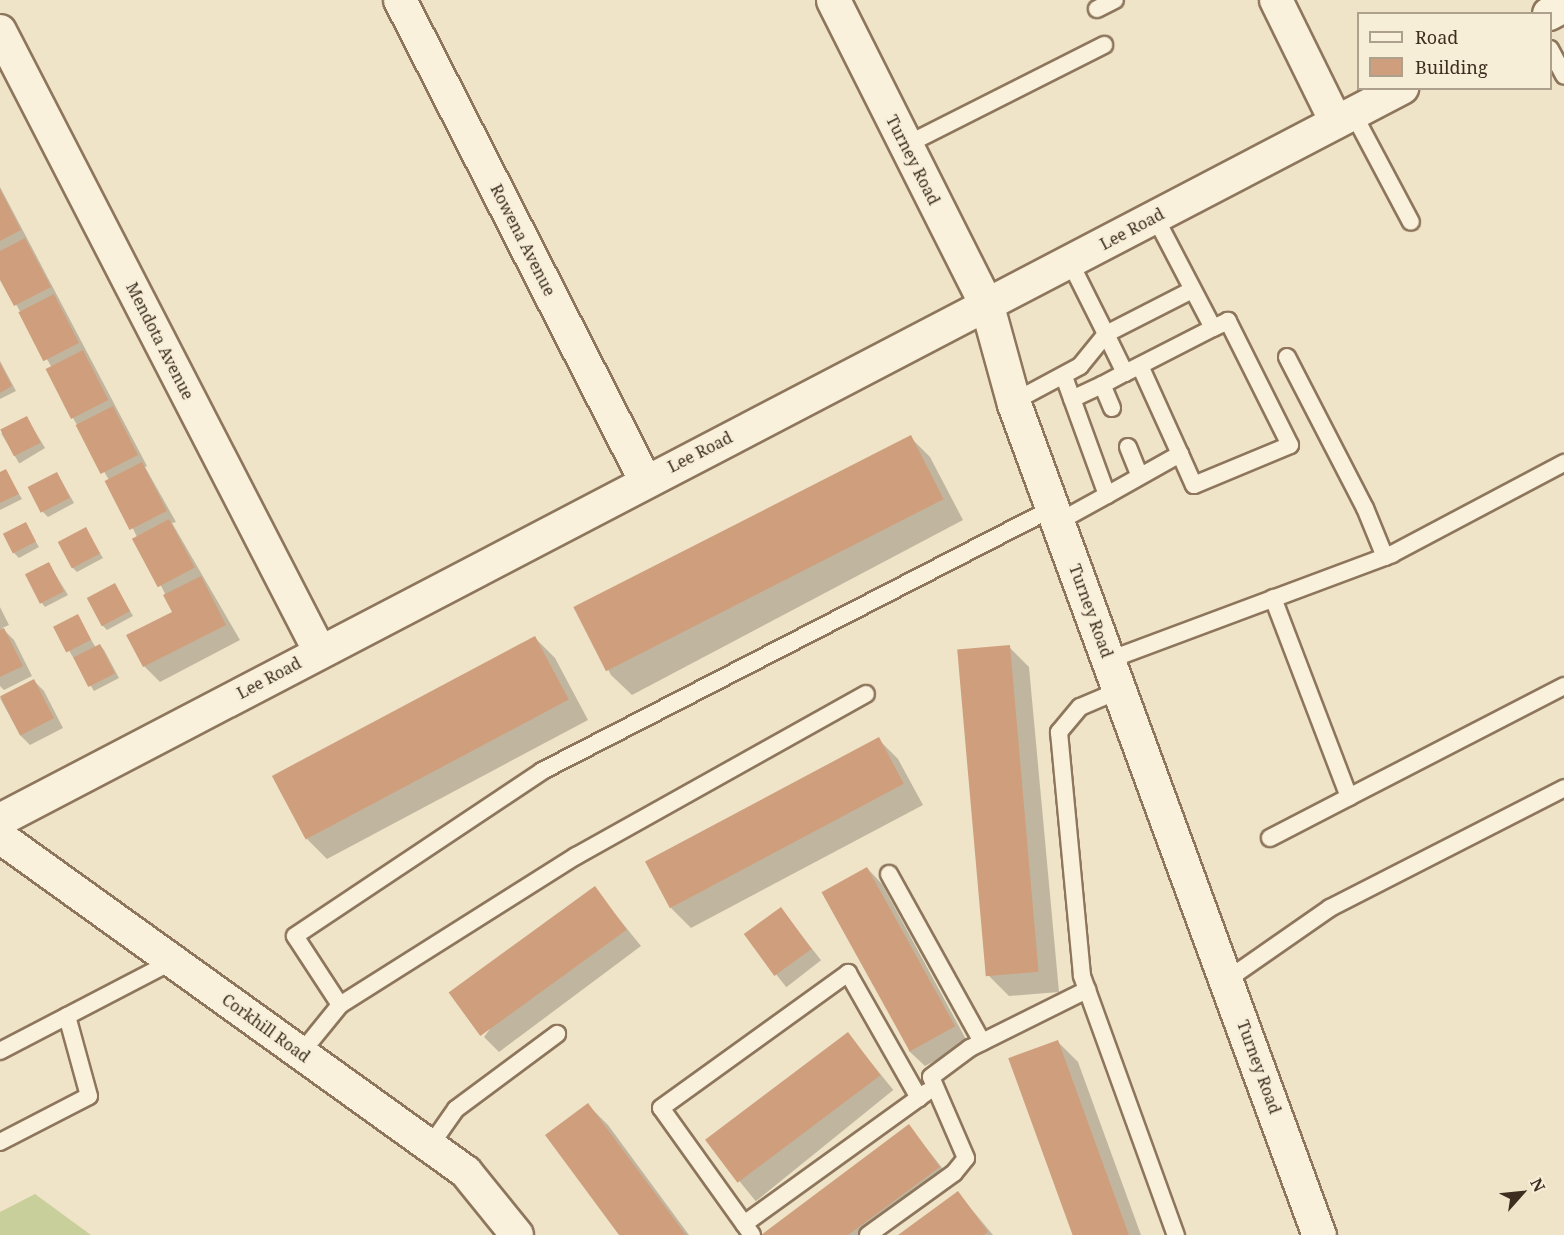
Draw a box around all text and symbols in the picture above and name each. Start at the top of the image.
legend [1357,12,1552,90]
text: Road [1415,25,1458,49]
text: Building [1415,55,1488,79]
street label: Turney Road [882,112,944,208]
street label: Rowena Avenue [487,181,559,299]
street label: Lee Road [1097,204,1167,254]
street label: Mendota Avenue [122,279,198,403]
street label: Lee Road [665,428,735,476]
street label: Turney Road [1065,562,1117,660]
street label: Lee Road [234,653,304,703]
street label: Corkhill Road [218,990,314,1066]
street label: Turney Road [1233,1018,1285,1116]
north arrow [1492,1163,1552,1223]
text: N [1525,1174,1551,1195]

